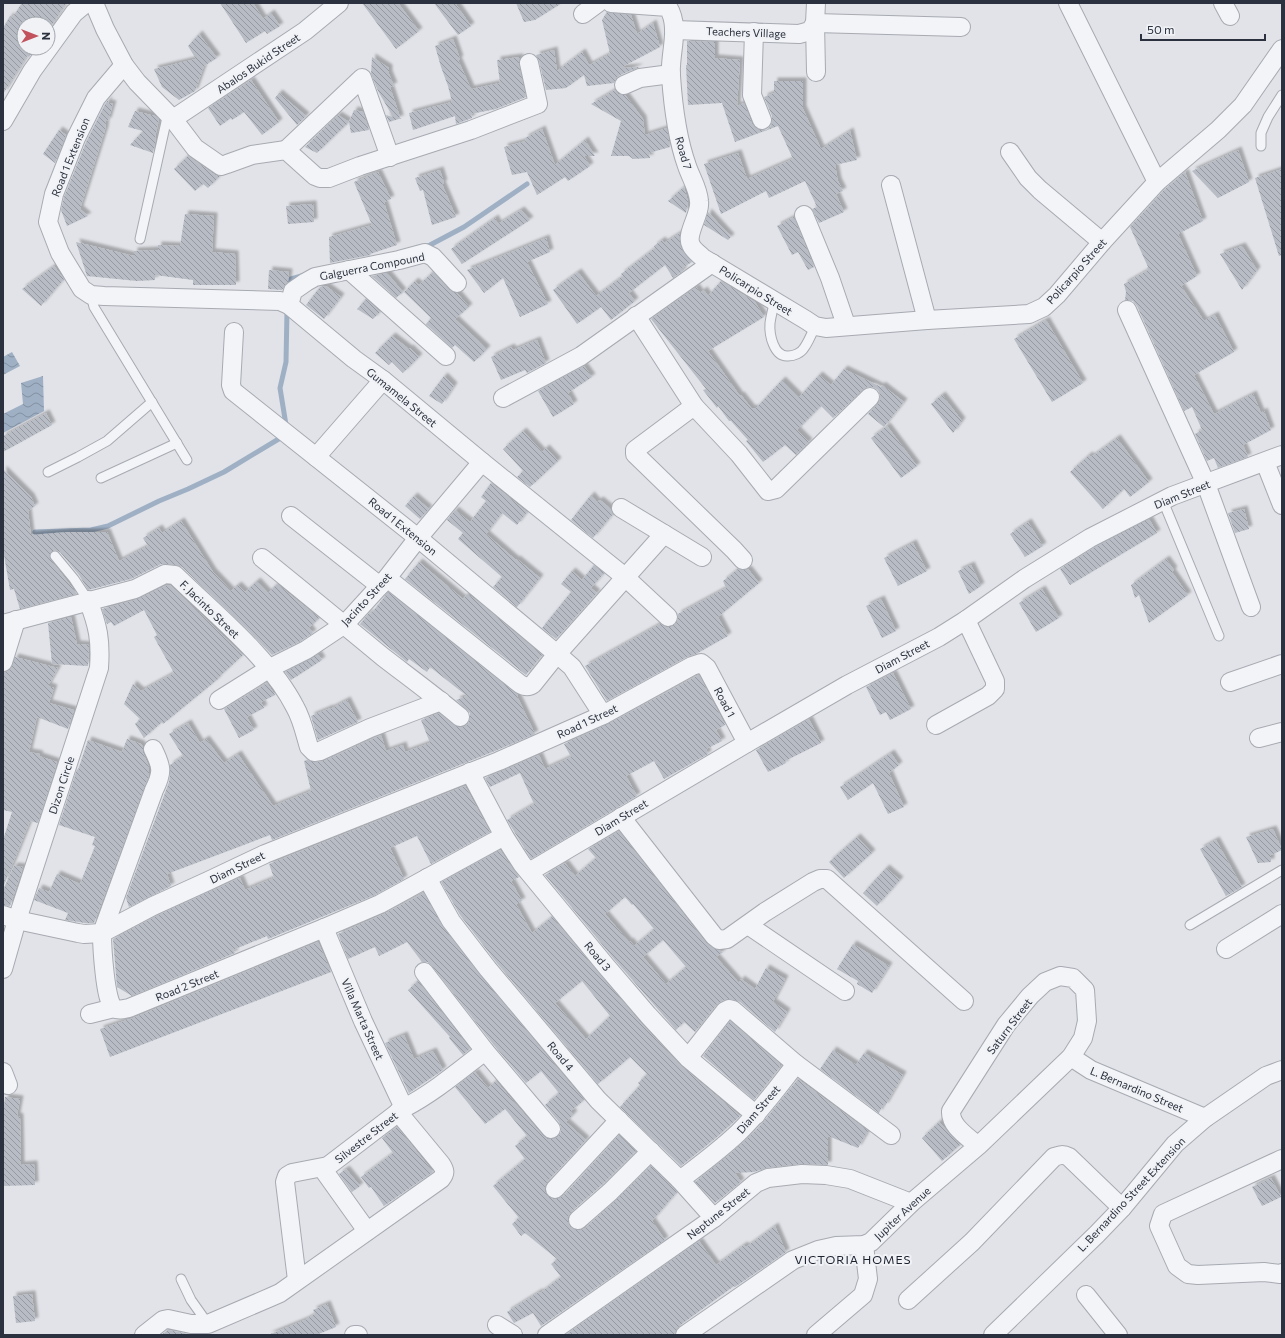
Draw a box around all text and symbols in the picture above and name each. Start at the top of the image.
north arrow [16,16,56,56]
scale bar [1141,16,1265,42]
text: 50 m [1147,22,1175,36]
street label: Teachers Village [706,24,786,40]
street label: Abalos Bukid Street [214,30,303,96]
text: N [40,32,53,40]
street label: Road 1 Extension [48,116,92,198]
street label: Road 7 [673,135,695,171]
street label: Policarpio Street [1043,235,1109,306]
street label: Galguerra Compound [318,249,426,283]
street label: Policarpio Street [717,262,795,318]
street label: Gumamela Street [364,365,440,430]
street label: Diam Street [1152,477,1212,511]
street label: Road 1 Extension [366,494,440,558]
street label: Jacinto Street [338,569,395,629]
street label: F. Jacinto Street [177,577,243,642]
street label: Diam Street [873,636,932,676]
street label: Road 1 [712,685,738,719]
street label: Road 1 Street [554,701,620,741]
street label: Dizon Circle [46,754,77,816]
street label: Diam Street [592,796,650,838]
street label: Diam Street [207,848,267,886]
street label: Road 3 [582,939,614,973]
street label: Road 2 Street [153,966,221,1004]
street label: Villa Marta Street [339,976,387,1062]
street label: Saturn Street [984,995,1035,1057]
street label: Road 4 [545,1039,577,1074]
street label: L. Bernardino Street [1089,1064,1186,1115]
street label: Diam Street [734,1082,783,1136]
street label: Silvestre Street [332,1108,400,1166]
street label: L. Bernardino Street Extension [1075,1134,1187,1254]
street label: Neptune Street [684,1184,753,1242]
street label: Jupiter Avenue [871,1184,934,1243]
district label: VICTORIA HOMES [794,1252,912,1266]

